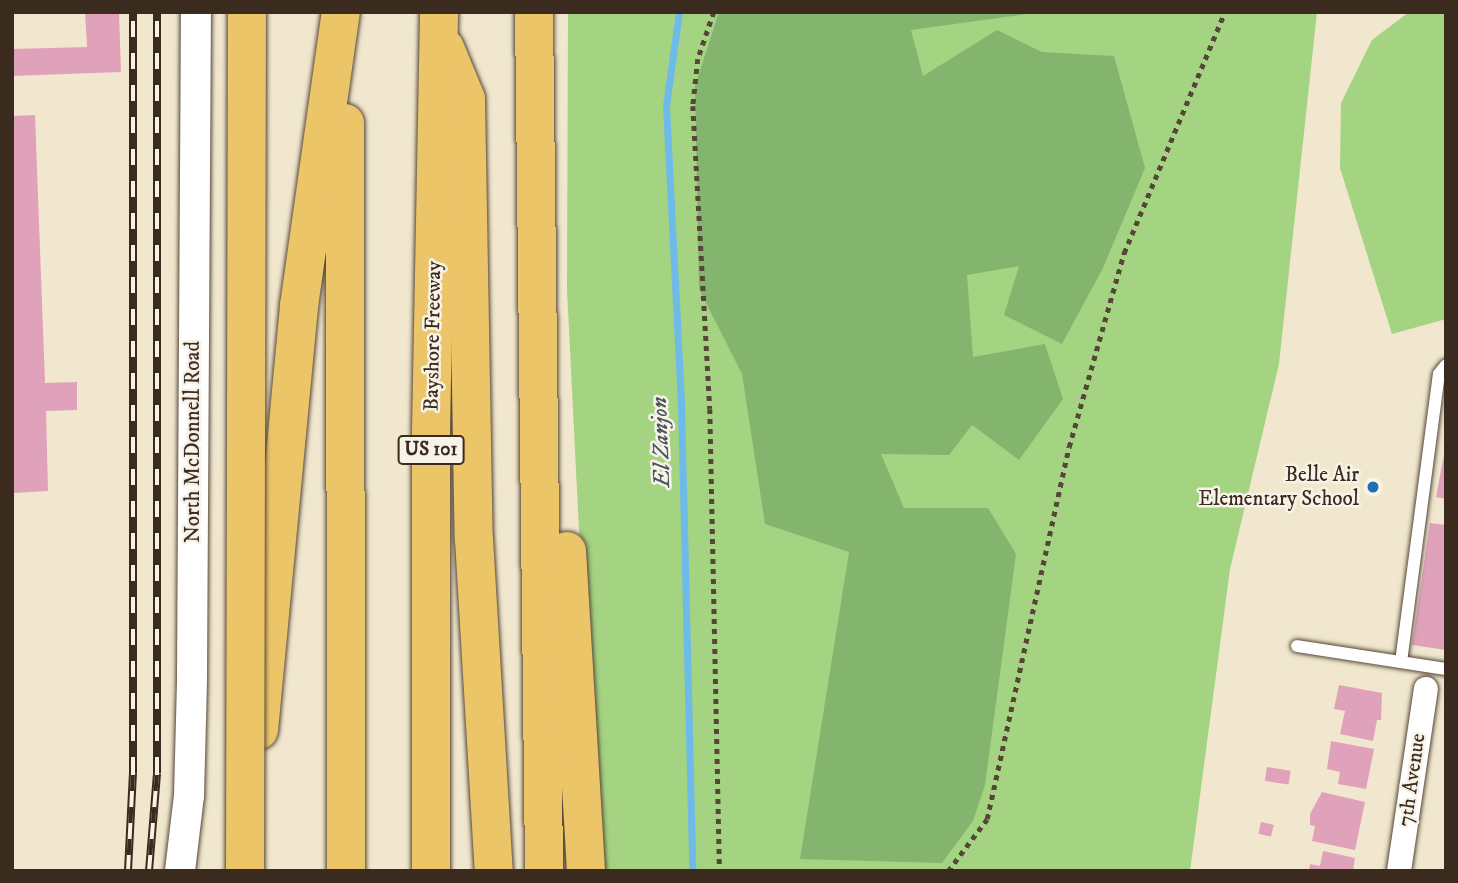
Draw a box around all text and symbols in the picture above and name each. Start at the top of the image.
street label: Bayshore Freeway [419,261,447,411]
street label: North McDonnell Road [180,341,206,543]
water label: El Zanjon [647,396,677,488]
road number: US 101 [396,435,466,466]
place label: Belle Air Elementary School [1198,462,1359,512]
marker: Belle Air Elementary School [1365,479,1381,495]
street label: 7th Avenue [1393,732,1431,828]

